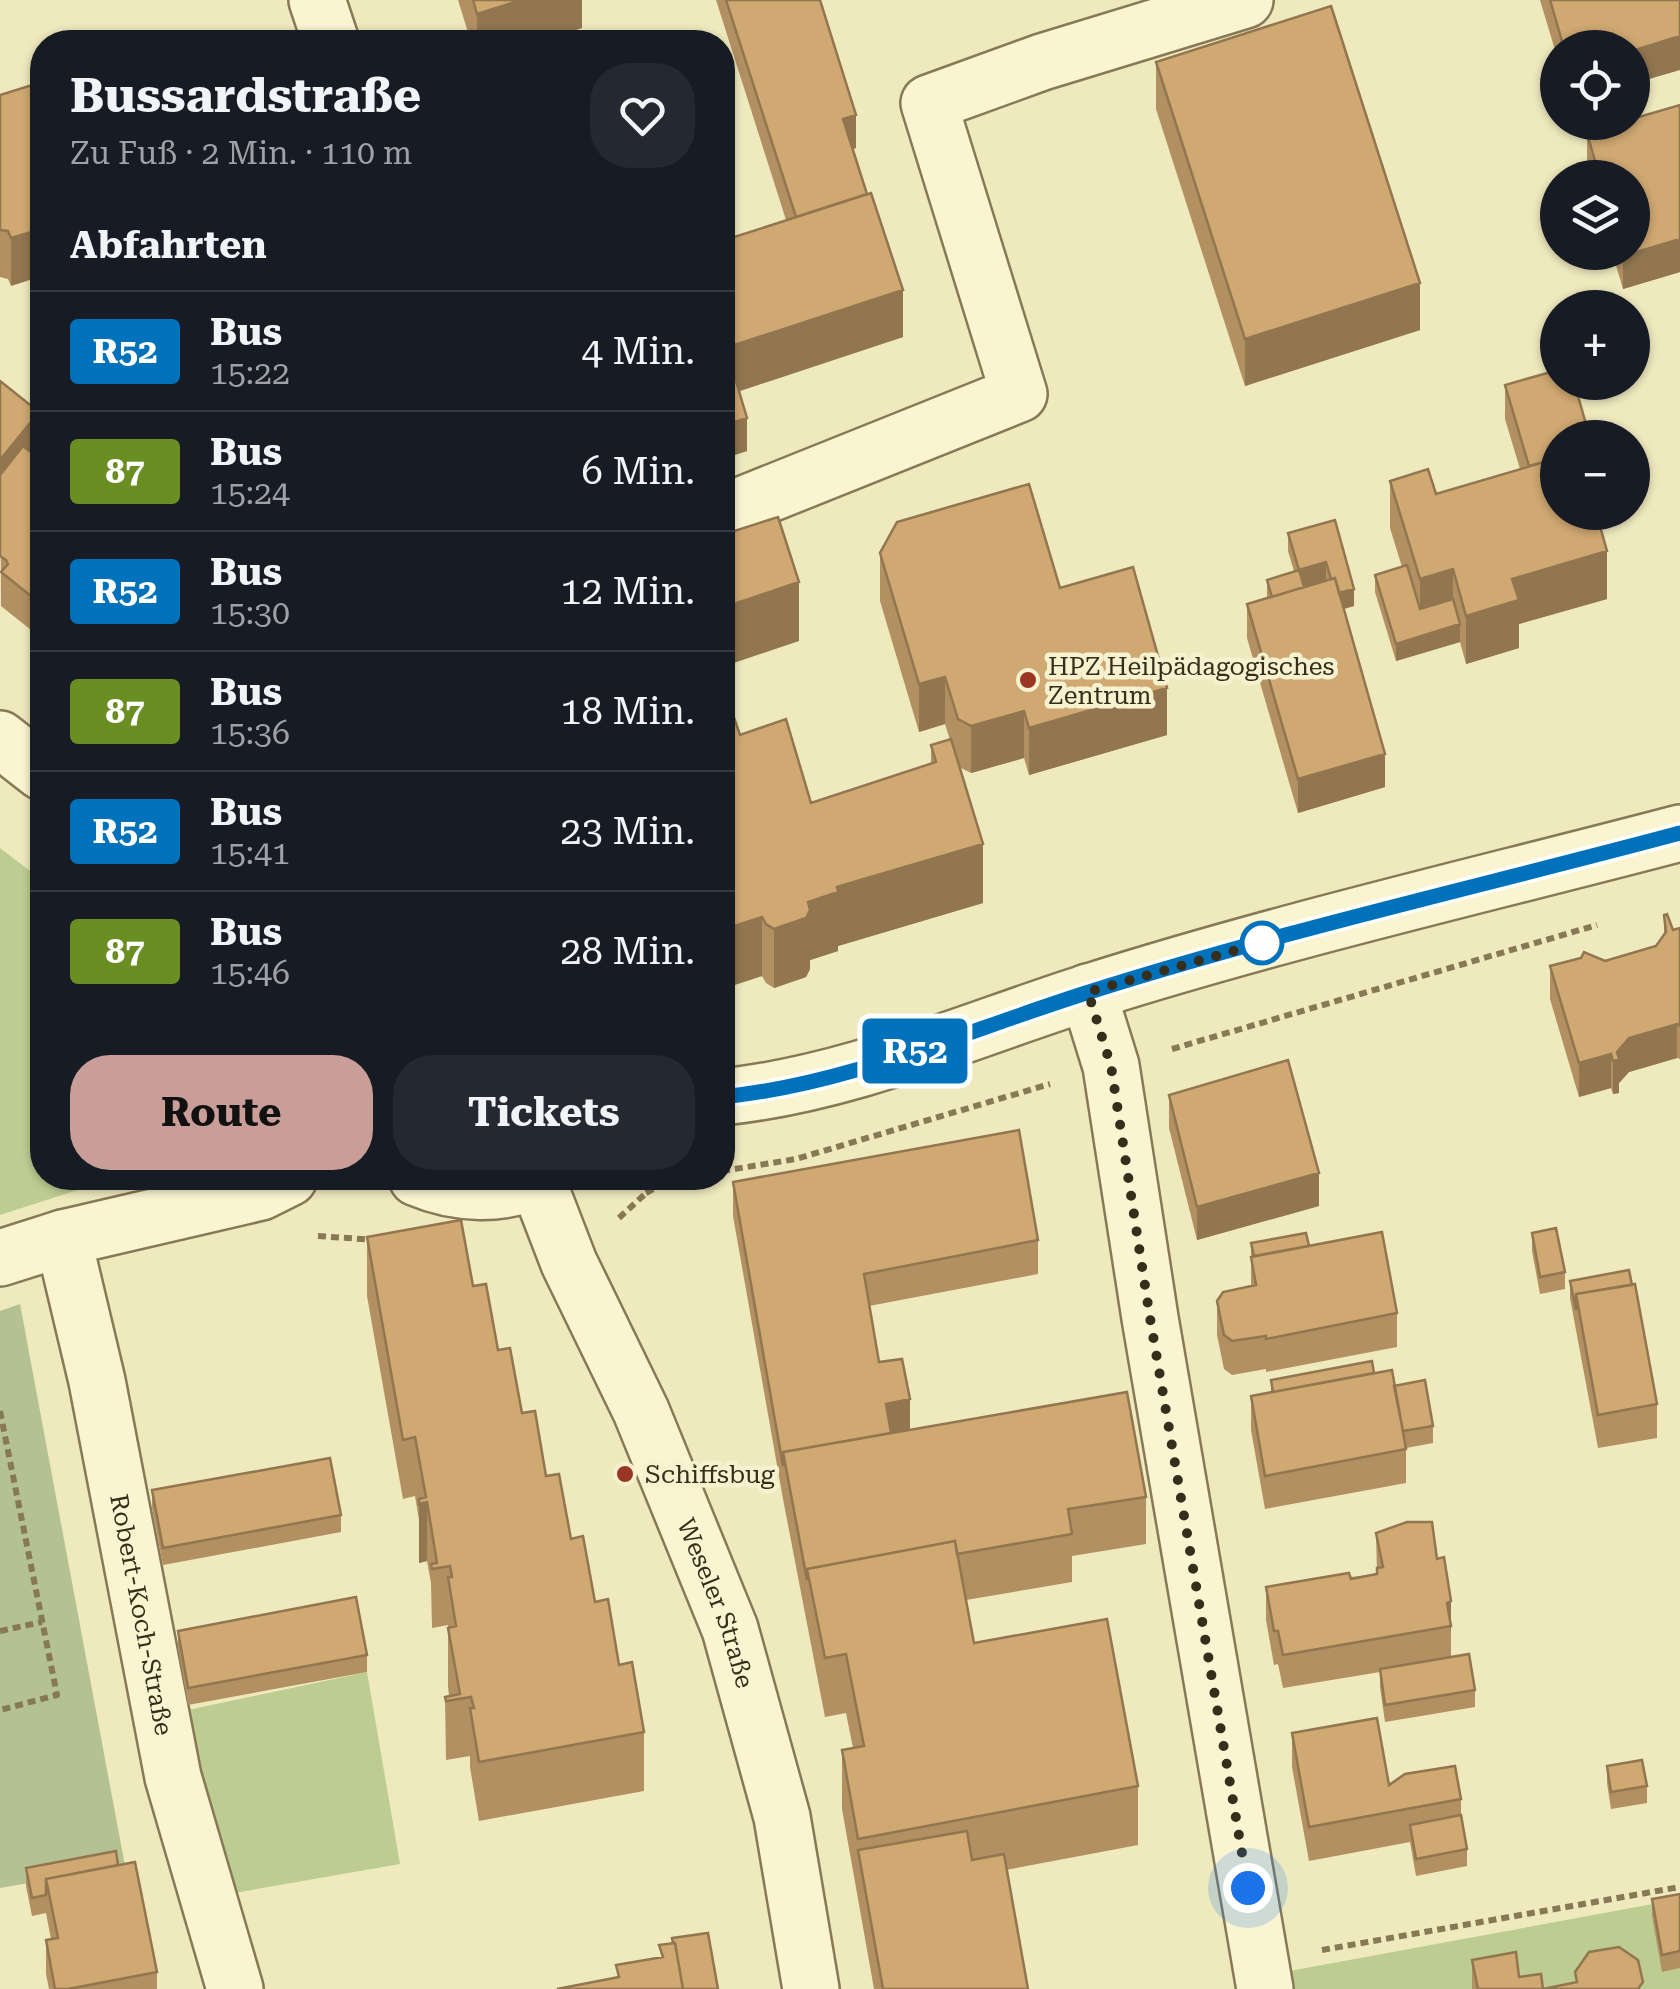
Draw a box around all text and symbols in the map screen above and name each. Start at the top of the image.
map controls [1540,30,1650,530]
button: locate [1540,30,1650,140]
button: heart [590,63,695,168]
text: Bussardstraße [70,68,421,124]
text: Zu Fuß · 2 Min. · 110 m [70,134,412,172]
button: layers [1540,160,1650,270]
text: Abfahrten [70,223,267,267]
button: + [1540,290,1650,400]
text: Bus [210,310,282,354]
text: 4 Min. [581,329,695,373]
text: R52 [92,331,158,372]
text: 15:22 [210,354,290,392]
button: − [1540,420,1650,530]
text: Bus [210,430,282,474]
text: 6 Min. [581,449,695,493]
text: 87 [105,451,145,492]
text: 15:24 [210,474,290,512]
text: Bus [210,550,282,594]
text: 12 Min. [560,569,695,613]
text: R52 [92,571,158,612]
text: 15:30 [210,594,290,632]
place label: HPZ Heilpädagogisches Zentrum [1048,652,1335,710]
marker: HPZ Heilpädagogisches Zentrum [1017,669,1039,691]
text: Bus [210,670,282,714]
text: 18 Min. [560,689,695,733]
text: 87 [105,691,145,732]
text: 15:36 [210,714,290,752]
text: Bus [210,790,282,834]
text: 23 Min. [560,809,695,853]
text: R52 [92,811,158,852]
text: 15:41 [210,834,290,872]
text: Bus [210,910,282,954]
unlabelled marker [1241,922,1283,964]
text: 28 Min. [560,929,695,973]
text: 87 [105,931,145,972]
text: 15:46 [210,954,290,992]
line badge: R52 [858,1018,972,1084]
text: R52 [882,1031,948,1072]
button: Route [70,1055,373,1170]
button: Tickets [393,1055,695,1170]
place label: Schiffsbug [645,1460,776,1489]
marker: Schiffsbug [614,1463,636,1485]
street label: Robert-Koch-Straße [104,1492,179,1738]
street label: Weseler Straße [671,1514,760,1691]
your location [1223,1863,1273,1913]

